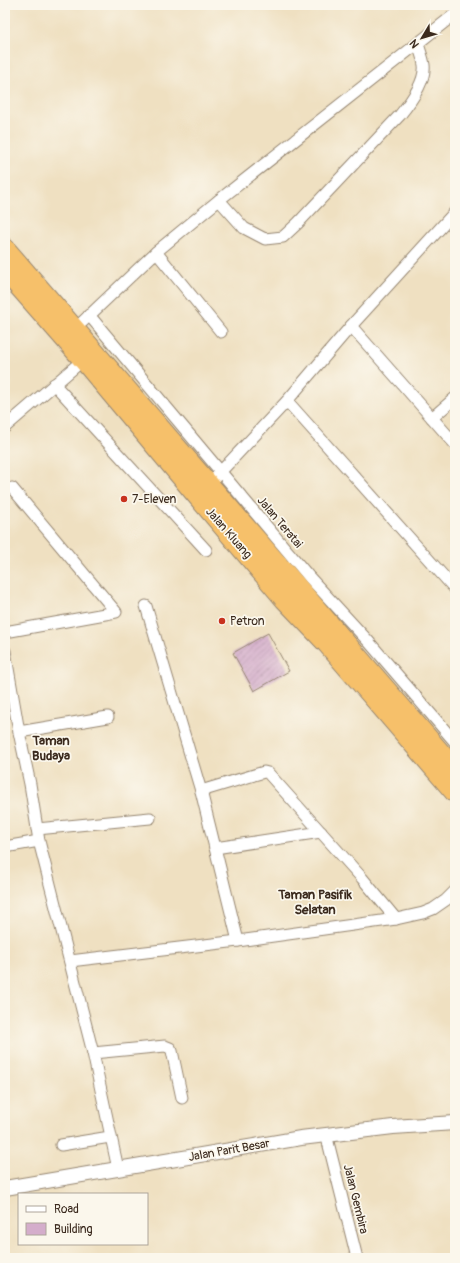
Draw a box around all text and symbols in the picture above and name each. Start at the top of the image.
north arrow [402,18,442,58]
text: N [407,36,422,51]
place label: 7-Eleven [132,492,177,507]
street label: Jalan Teratai [254,493,306,551]
marker: 7-Eleven [119,494,129,504]
street label: Jalan Kluang [202,505,255,562]
place label: Petron [230,614,265,629]
marker: Petron [217,616,227,626]
district label: Taman Budaya [31,733,70,764]
district label: Taman Pasifik Selatan [277,887,352,918]
street label: Jalan Parit Besar [187,1136,272,1165]
street label: Jalan Gembira [340,1163,371,1236]
legend [18,1193,148,1245]
text: Road [54,1202,79,1217]
text: Building [54,1222,93,1237]

